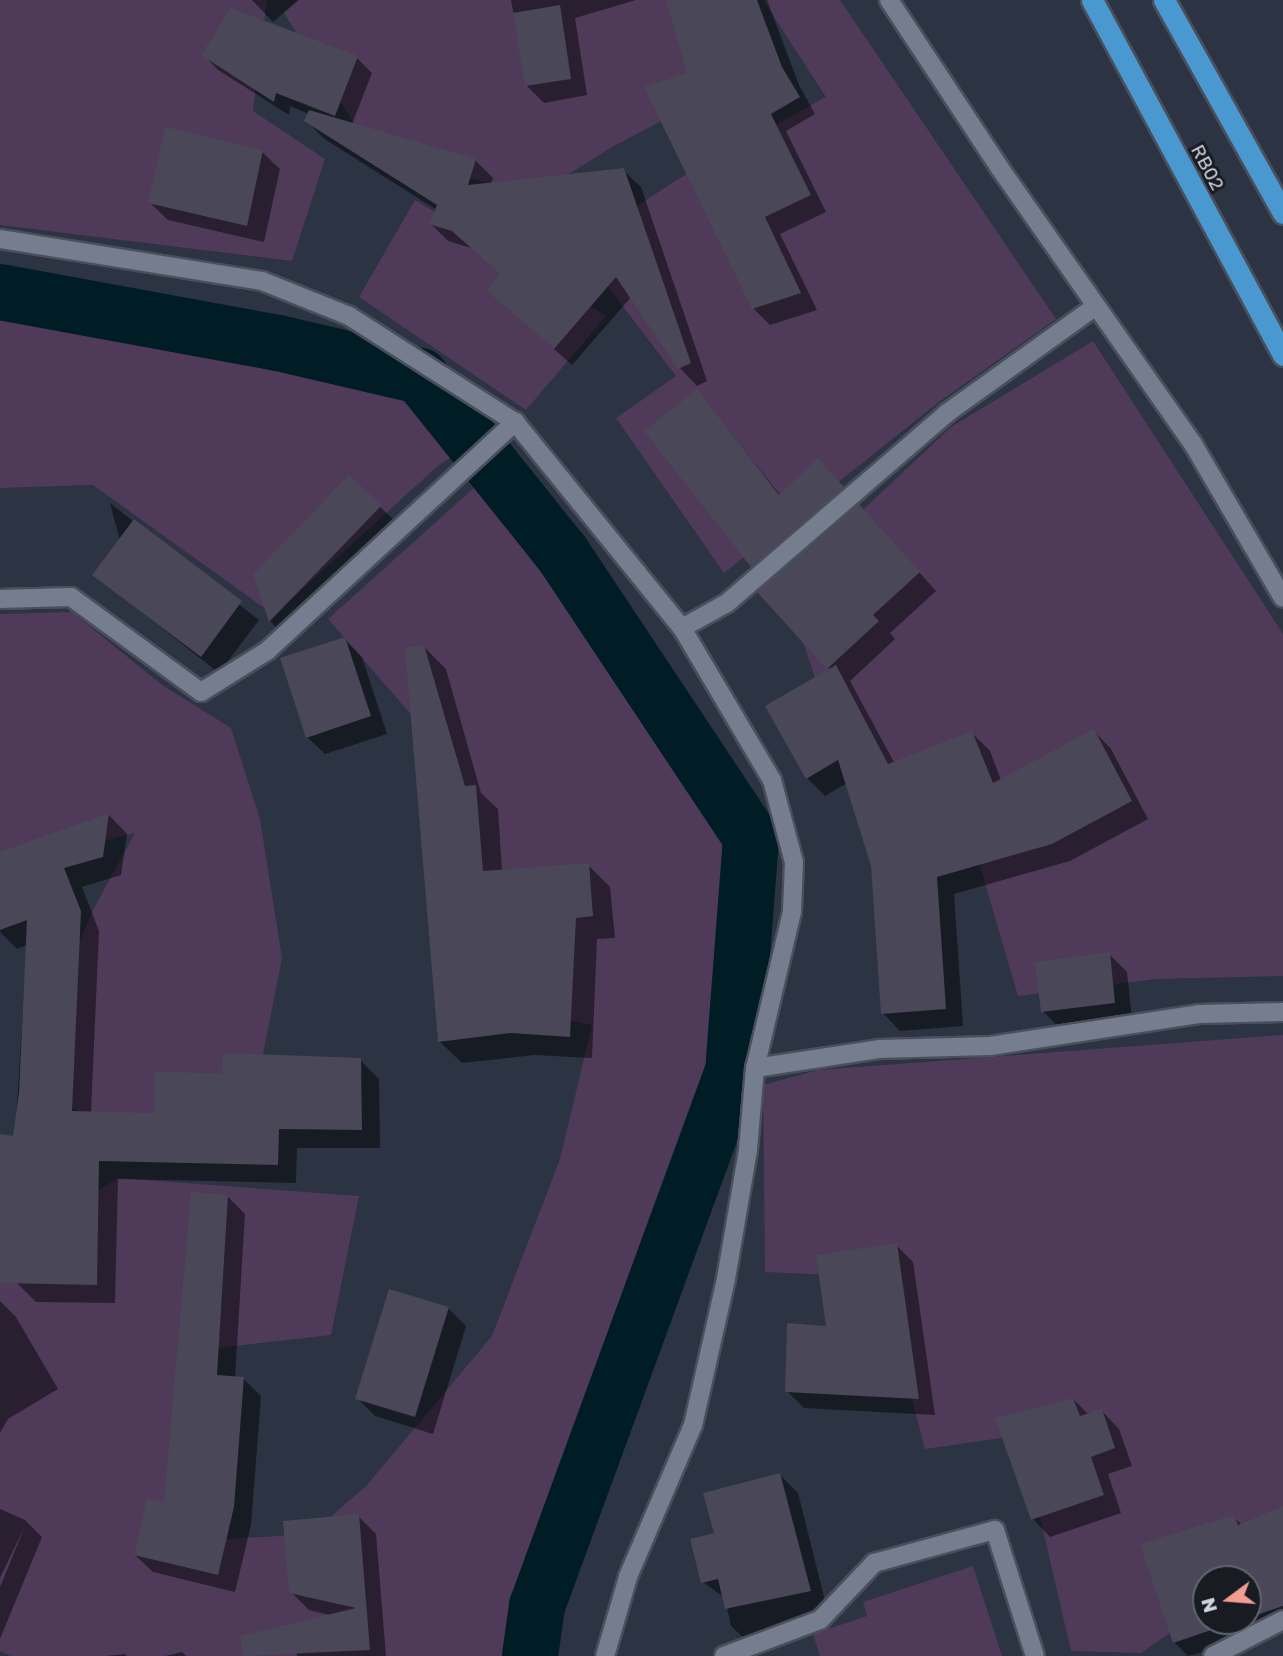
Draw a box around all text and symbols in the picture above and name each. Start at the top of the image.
street label: RB02 [1187,140,1229,194]
north arrow [1192,1565,1262,1635]
text: N [1195,1595,1221,1615]

